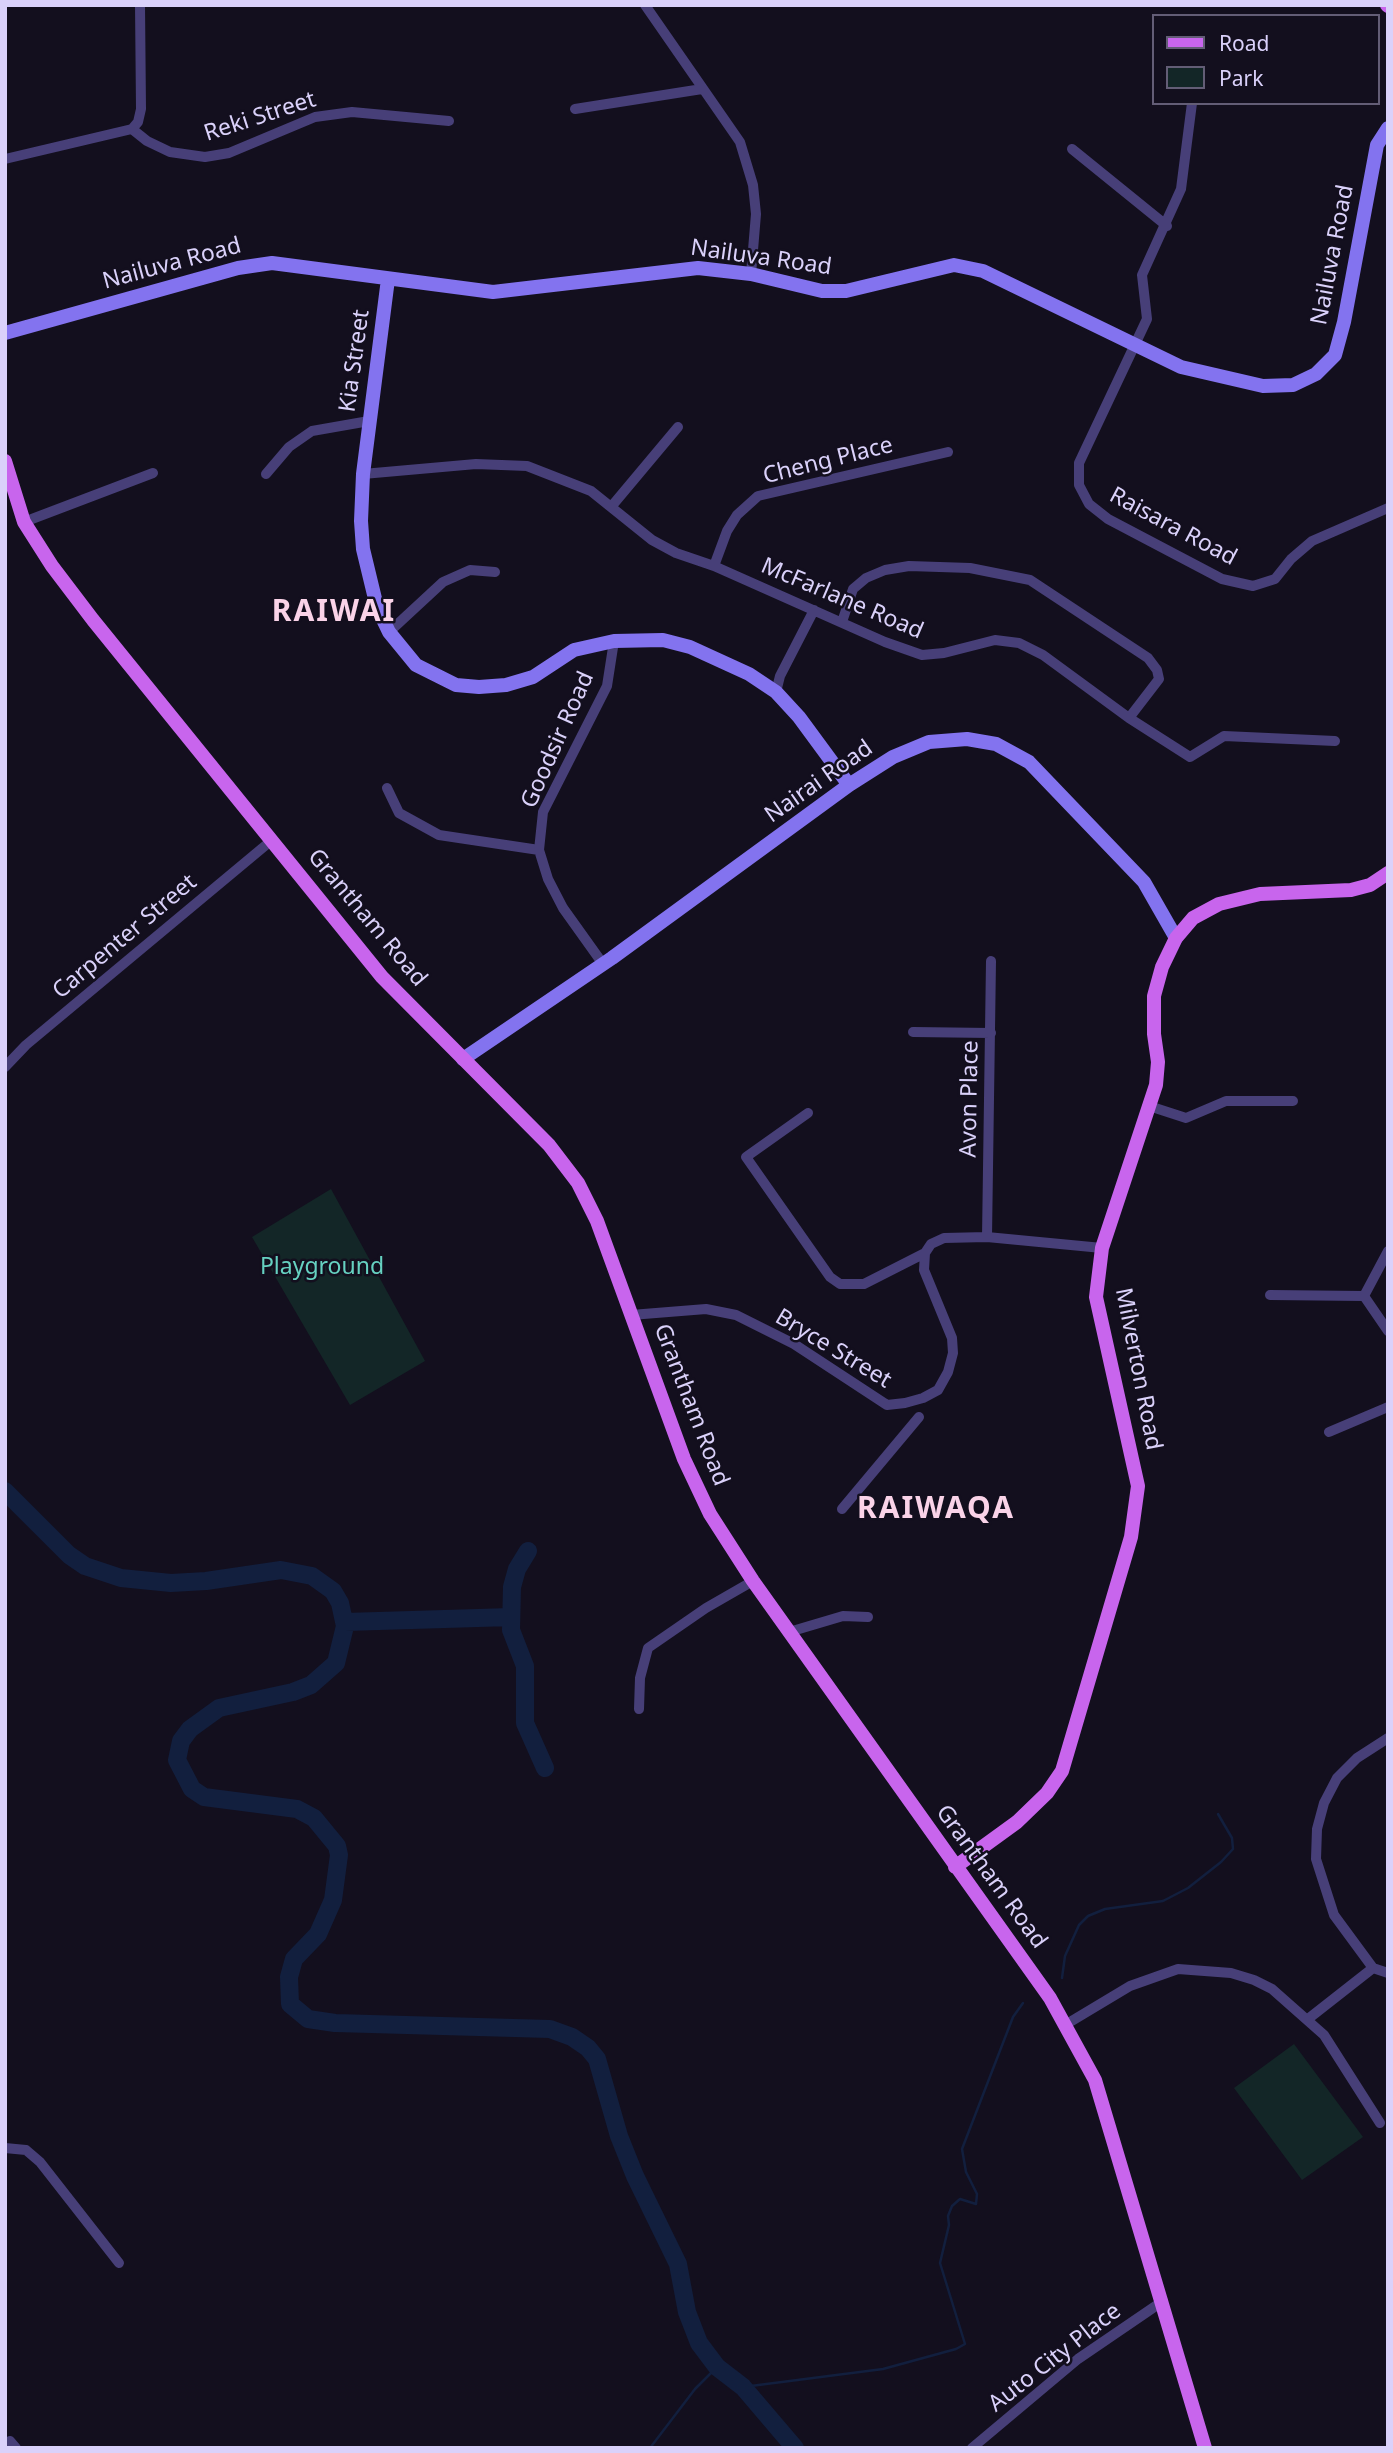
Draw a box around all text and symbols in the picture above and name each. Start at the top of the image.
legend [1152,14,1379,105]
text: Road [1219,29,1269,57]
text: Park [1219,64,1263,92]
street label: Reki Street [201,86,319,148]
street label: Nailuva Road [1306,183,1360,327]
street label: Nailuva Road [100,232,244,296]
street label: Nailuva Road [689,234,833,282]
street label: Kia Street [334,308,376,414]
street label: Cheng Place [760,432,896,490]
street label: Raisara Road [1105,482,1241,572]
street label: McFarlane Road [757,552,927,646]
district label: RAIWAI [273,594,395,630]
street label: Goodsir Road [516,668,600,812]
street label: Nairai Road [760,735,878,829]
street label: Grantham Road [301,844,433,992]
street label: Carpenter Street [47,869,203,1005]
street label: Avon Place [955,1040,985,1158]
park label: Playground [260,1253,384,1281]
street label: Milverton Road [1109,1286,1167,1452]
street label: Bryce Street [770,1304,896,1394]
street label: Grantham Road [647,1320,735,1490]
district label: RAIWAQA [858,1491,1014,1527]
street label: Grantham Road [930,1800,1052,1954]
street label: Auto City Place [983,2298,1127,2418]

